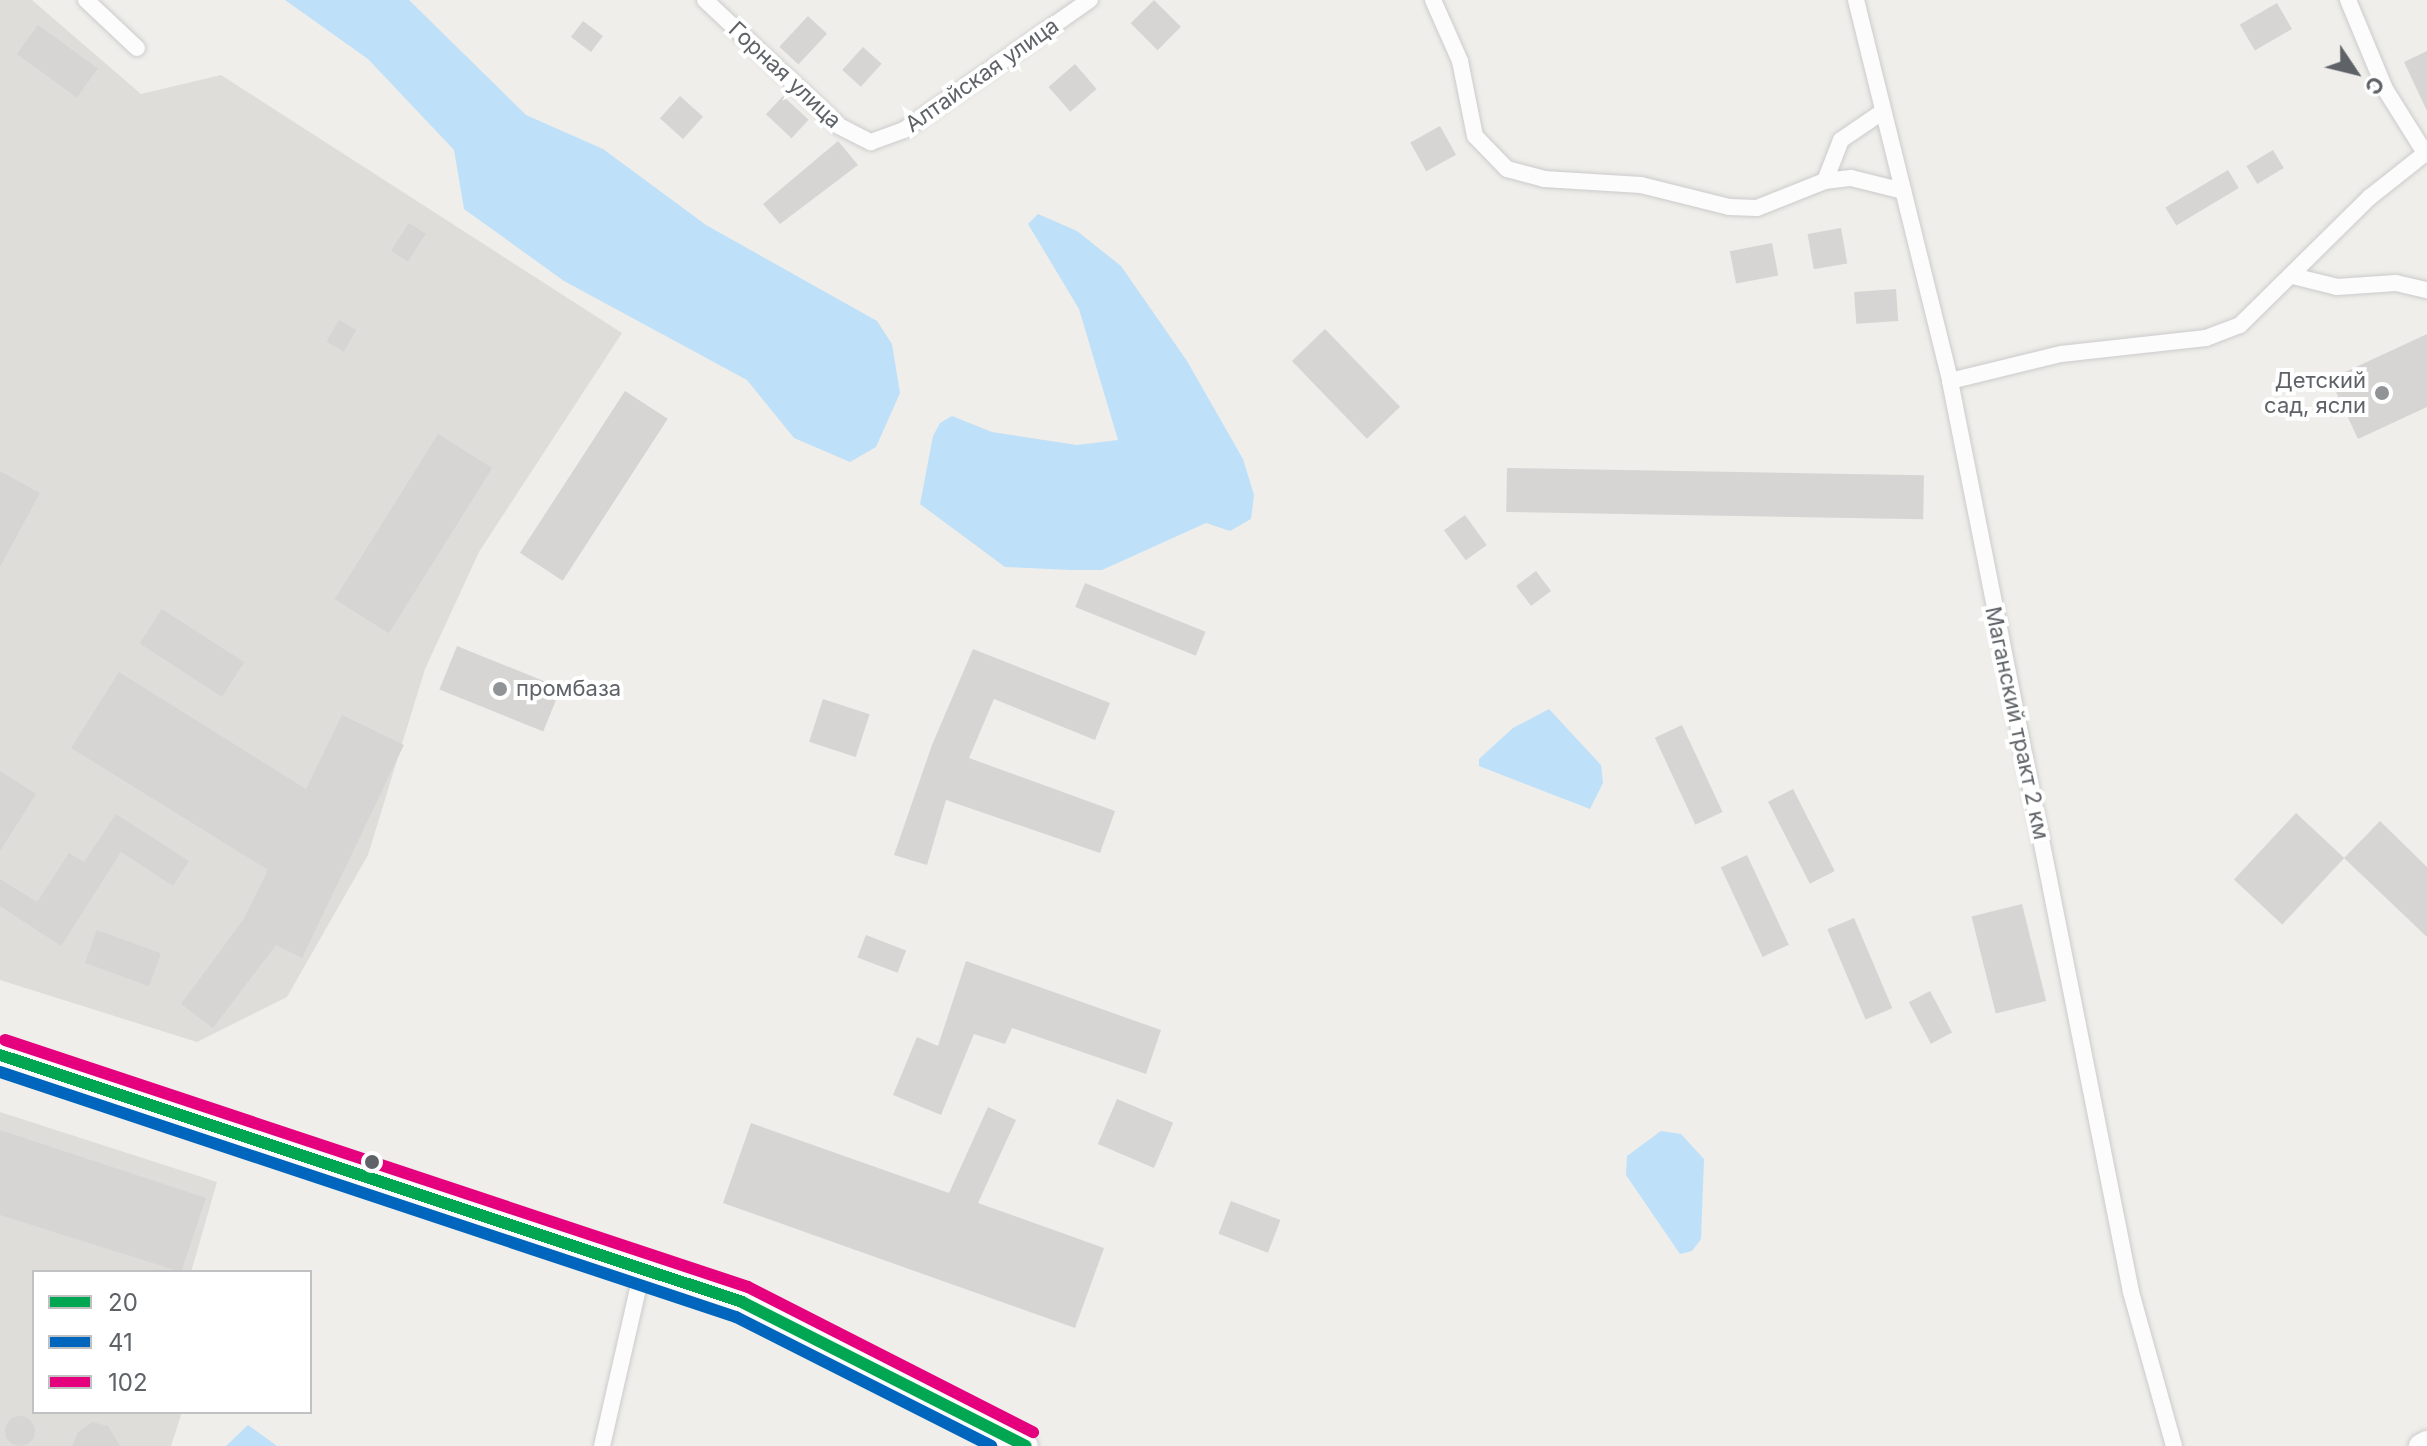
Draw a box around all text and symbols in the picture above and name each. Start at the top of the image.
street label: Алтайская улица [900,12,1064,138]
street label: Горная улица [723,16,847,134]
north arrow [2315,32,2395,112]
text: С [2359,72,2390,100]
place label: Детский сад, ясли [2264,367,2366,418]
marker: Детский сад, ясли [2373,384,2391,402]
street label: Маганский тракт 2 км [1979,604,2055,842]
place label: промбаза [516,676,621,702]
marker: промбаза [491,680,509,698]
unlabelled marker [364,1154,380,1170]
legend [32,1270,312,1414]
text: 20 [108,1288,138,1317]
text: 41 [108,1328,133,1357]
text: 102 [108,1368,148,1397]

